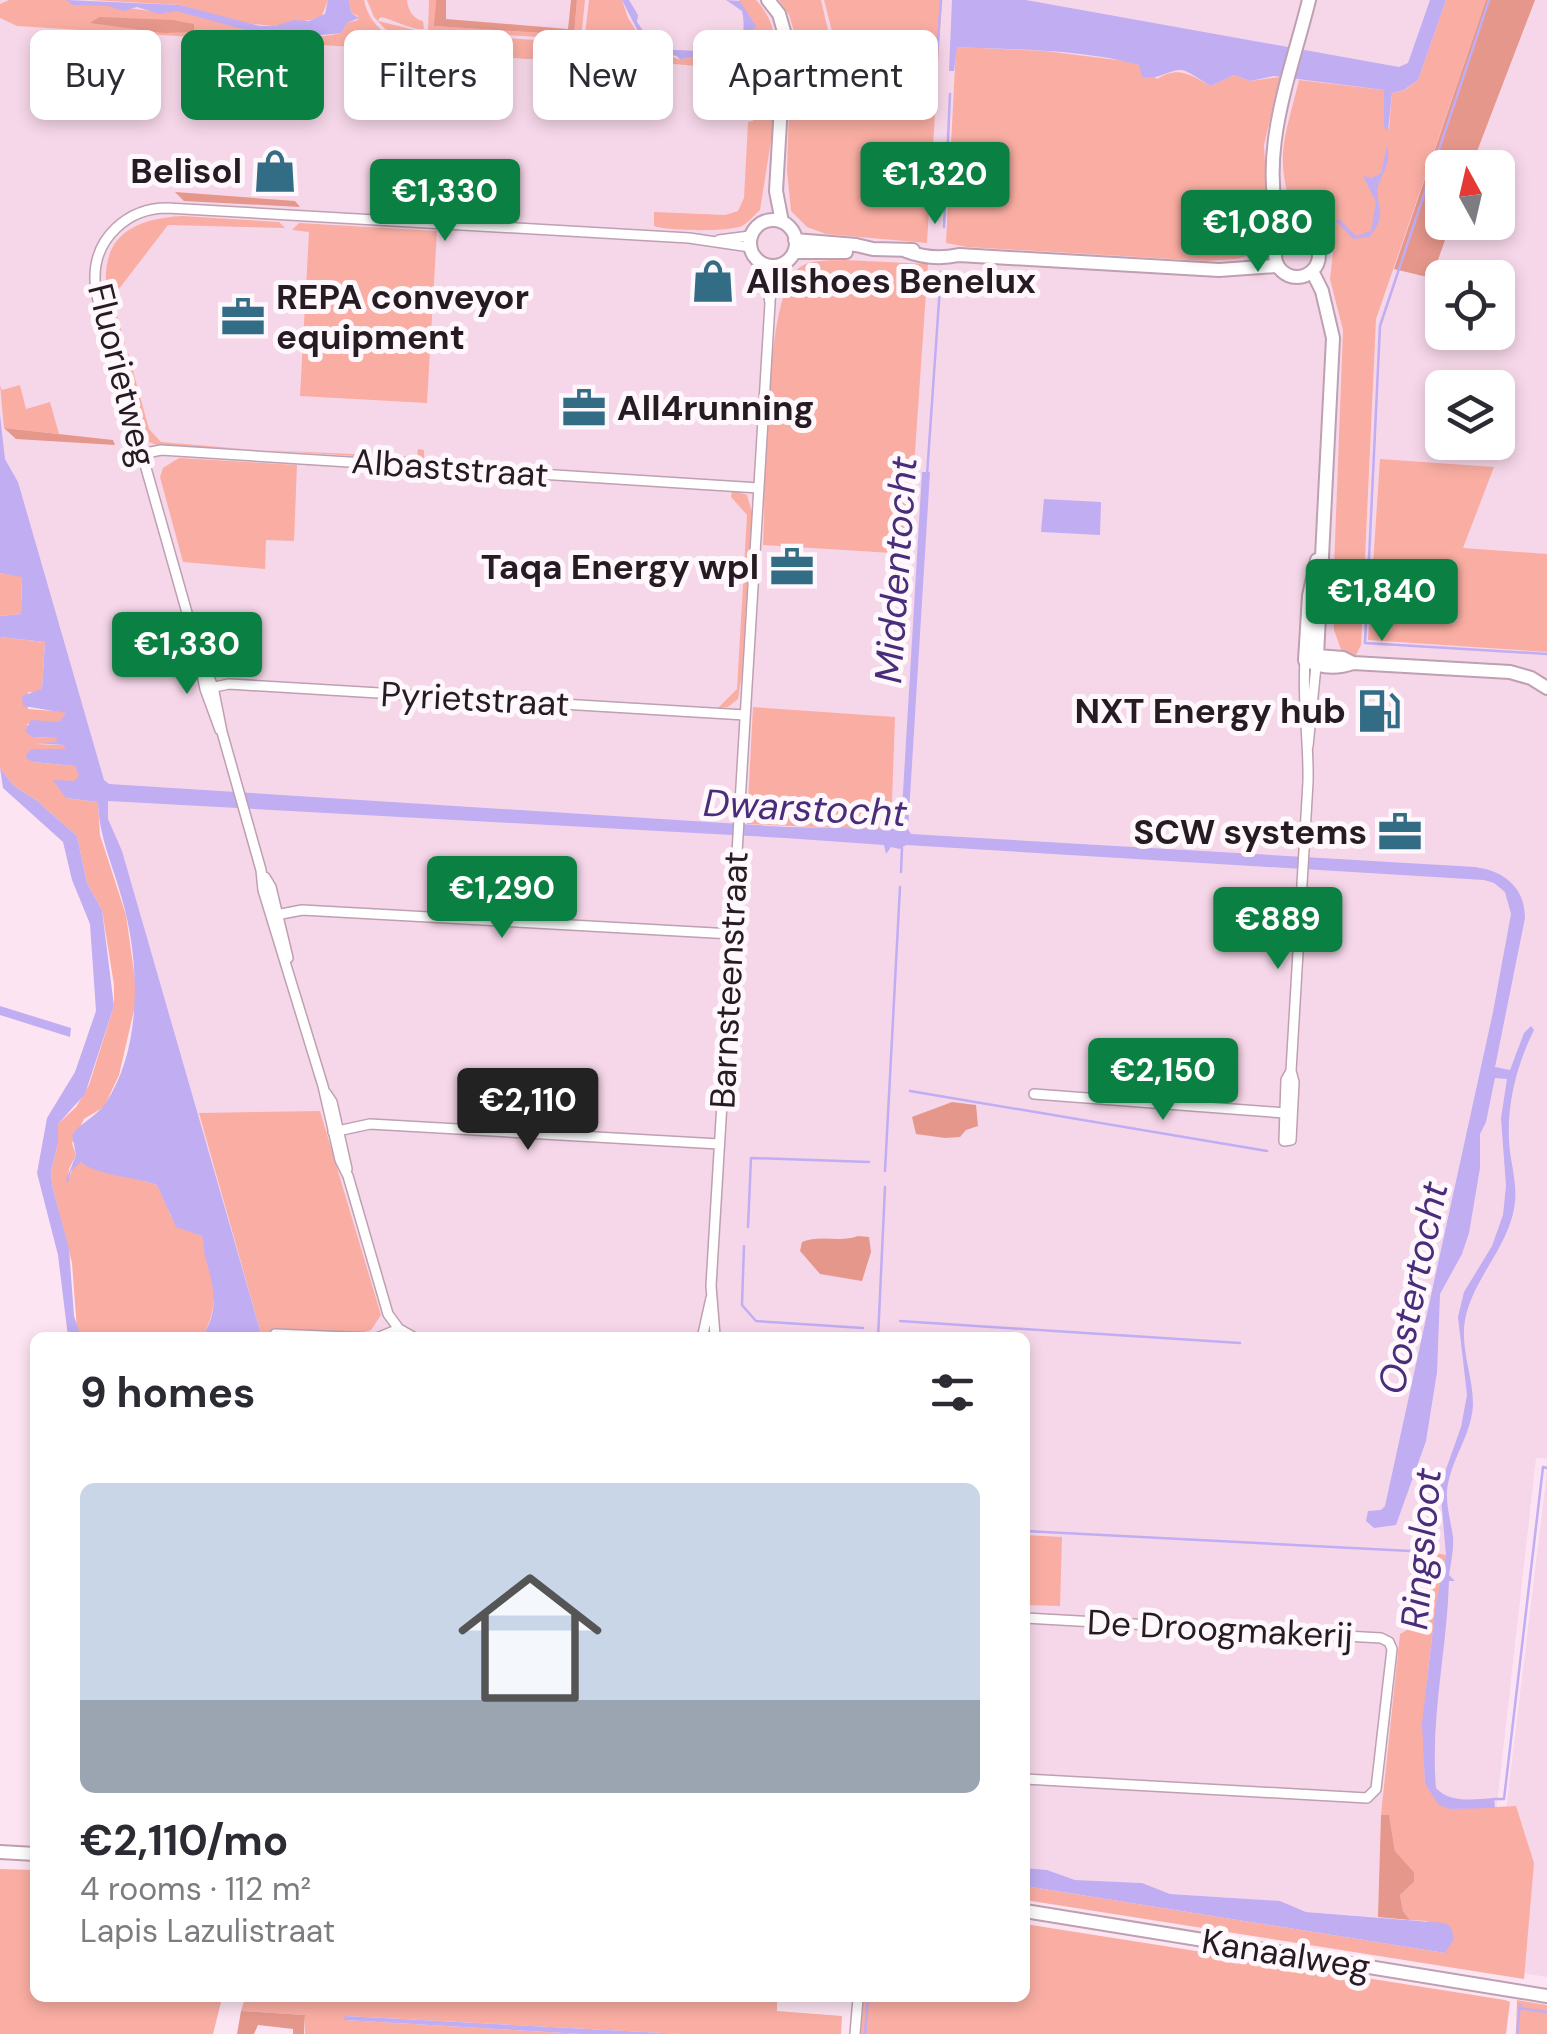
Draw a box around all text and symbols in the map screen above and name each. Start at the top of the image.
chip: Buy [30,30,161,120]
chip: Rent [181,30,324,120]
chip: Filters [344,30,513,120]
chip: New [533,30,673,120]
chip: Apartment [693,30,938,120]
pin: €1,320 [854,142,1016,227]
shop icon: Belisol [251,147,299,195]
place label: Belisol [130,148,242,194]
north arrow [1425,150,1515,240]
map controls [1425,150,1515,460]
text: €1,320 [883,153,987,195]
pin: €1,330 [364,159,526,244]
text: €1,330 [392,170,498,212]
pin: €1,080 [1177,190,1339,275]
text: €1,080 [1203,201,1313,243]
shop icon: Allshoes Benelux [689,257,737,305]
place label: Allshoes Benelux [746,258,1036,304]
button: locate [1425,260,1515,350]
place label: REPA conveyor equipment [276,274,529,360]
street label: Fluorietweg [77,279,167,471]
office icon: REPA conveyor equipment [219,293,267,341]
button: layers [1425,370,1515,460]
office icon: All4running [560,384,608,432]
place label: All4running [617,385,814,431]
street label: Albaststraat [350,438,550,498]
water label: Middentocht [863,455,929,685]
office icon: Taqa Energy wpl [768,543,816,591]
place label: Taqa Energy wpl [481,544,759,590]
pin: €1,840 [1301,559,1463,644]
text: €1,840 [1328,570,1436,612]
pin: €1,330 [106,612,268,697]
text: €1,330 [134,623,240,665]
street label: Pyrietstraat [379,671,571,727]
fuel station icon: NXT Energy hub [1355,687,1403,735]
place label: NXT Energy hub [1075,688,1346,734]
water label: Dwarstocht [702,778,908,838]
office icon: SCW systems [1376,808,1424,856]
place label: SCW systems [1133,809,1367,855]
street label: Barnsteenstraat [699,850,759,1110]
pin: €1,290 [421,856,583,941]
text: €1,290 [449,867,555,909]
pin: €889 [1219,887,1337,972]
text: €889 [1235,898,1321,940]
pin: €2,150 [1082,1038,1244,1123]
text: €2,150 [1110,1049,1216,1091]
pin: €2,110 [447,1068,609,1153]
text: €2,110 [479,1079,577,1121]
water label: Oostertocht [1366,1177,1460,1399]
text: 9 homes [80,1365,255,1420]
icon: filters [925,1365,980,1420]
water label: Ringsloot [1389,1466,1453,1632]
icon: home [440,1548,620,1728]
street label: De Droogmakerij [1086,1599,1354,1659]
text: €2,110/mo [80,1813,288,1868]
text: 4 rooms · 112 m² [80,1868,311,1910]
text: Lapis Lazulistraat [80,1910,335,1952]
street label: Kanaalweg [1198,1918,1374,1990]

